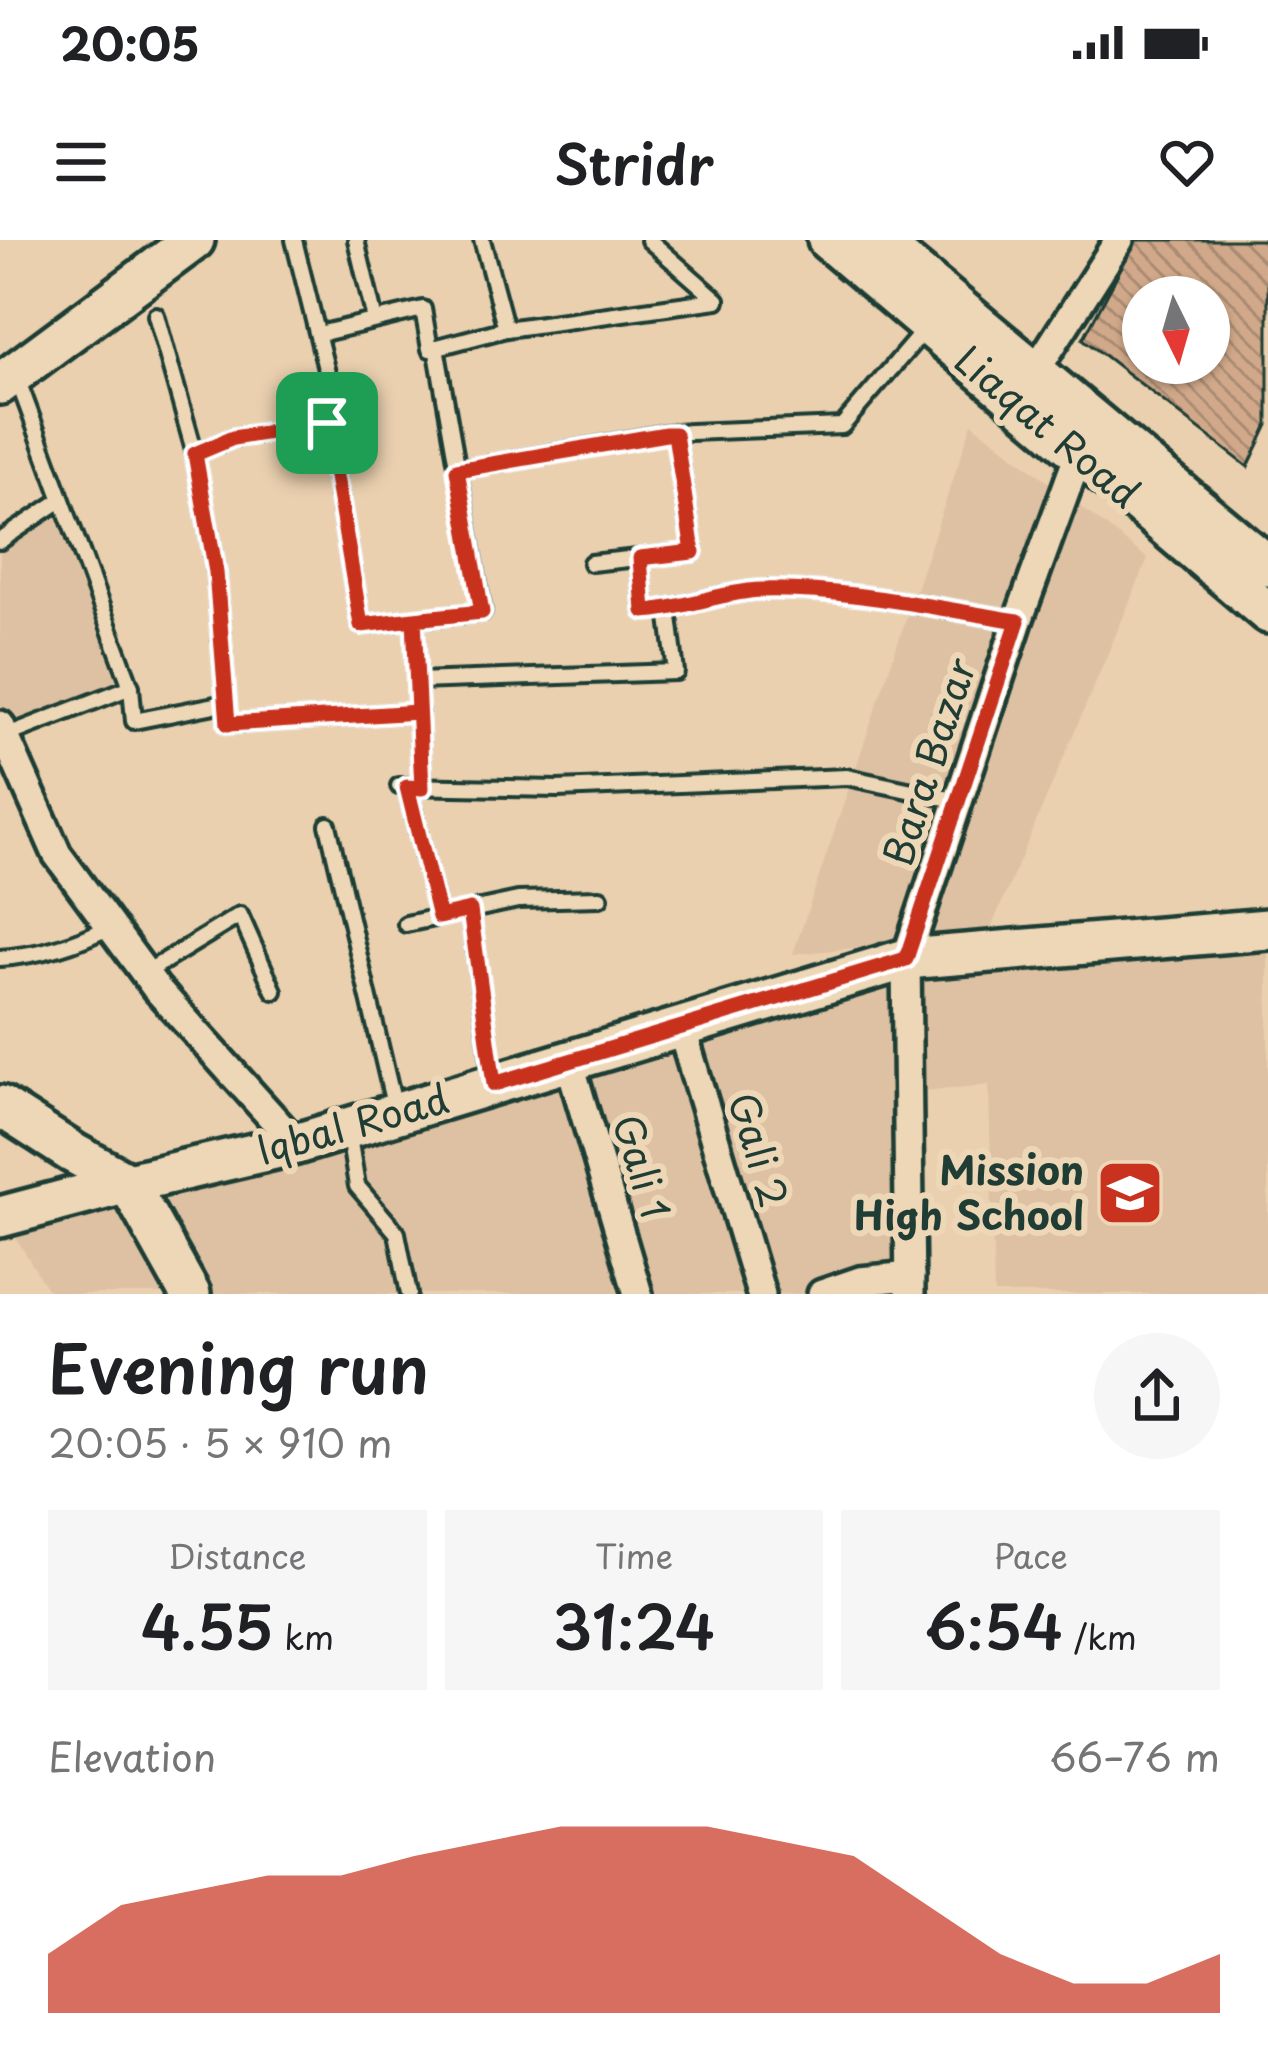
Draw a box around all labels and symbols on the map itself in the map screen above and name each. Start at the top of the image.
north arrow [1122,276,1230,384]
street label: Liaqat Road [943,330,1154,520]
pin [276,372,378,474]
street label: Bara Bazar [866,649,989,873]
street label: Iqbal Road [250,1067,455,1178]
street label: Gali 2 [715,1085,806,1214]
street label: Gali 1 [600,1107,687,1226]
place label: Mission High School [854,1139,1084,1243]
school or university icon: Mission High School [1095,1158,1165,1228]

